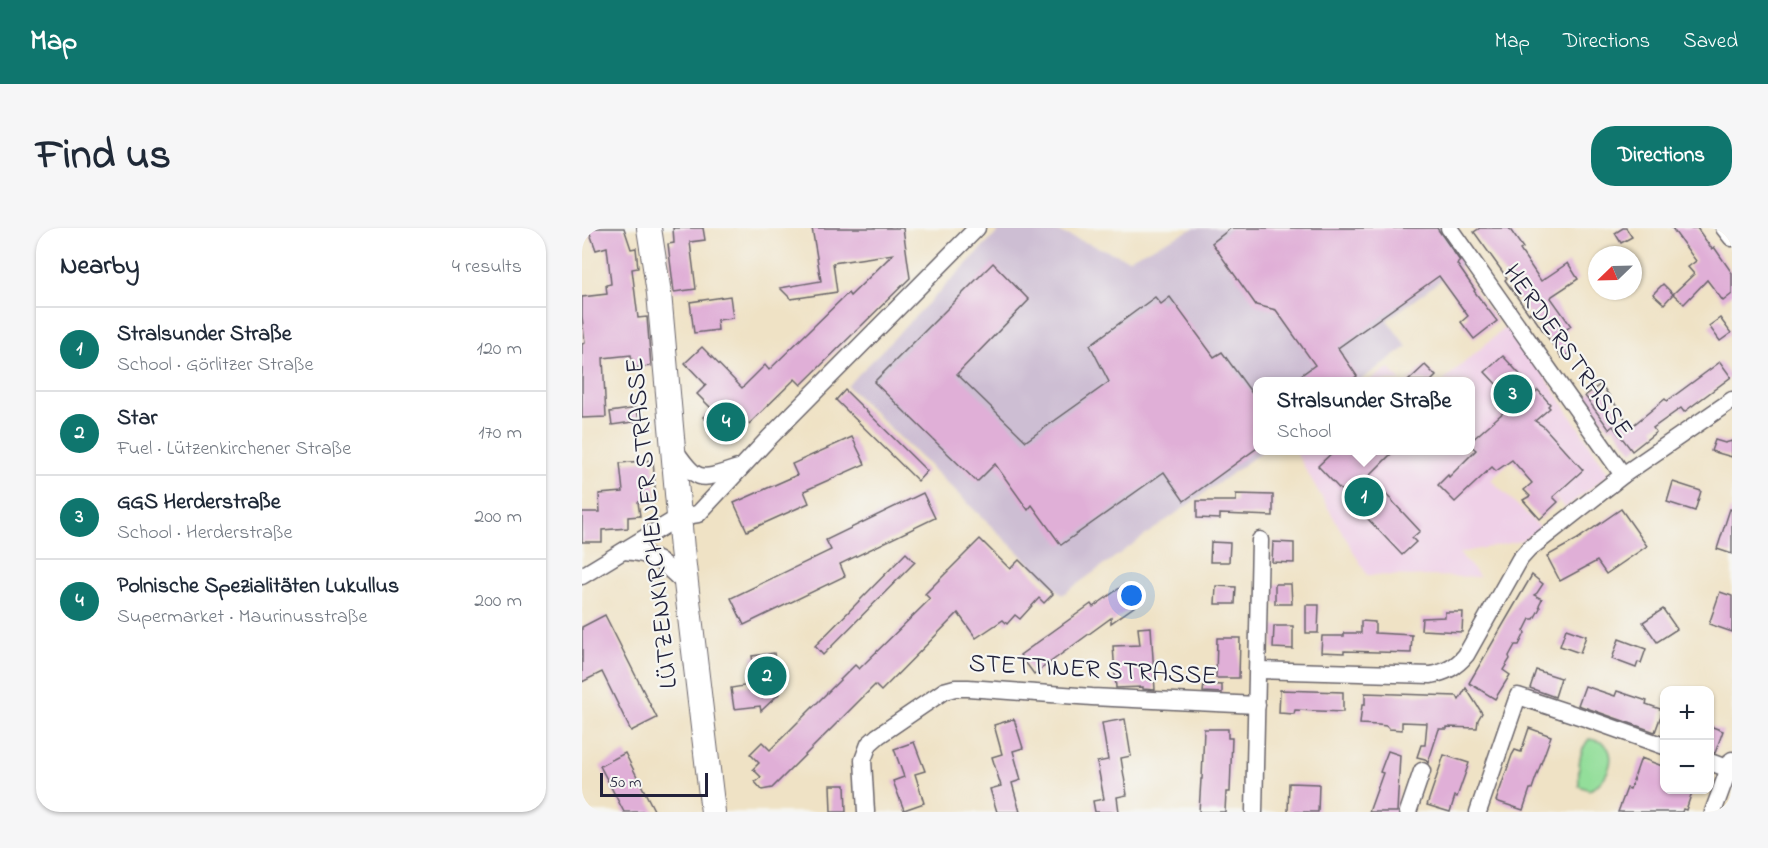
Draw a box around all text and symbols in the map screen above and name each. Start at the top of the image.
text: Map [30,22,77,63]
text: Map [1494,27,1530,57]
text: Directions [1563,27,1650,57]
text: Saved [1683,27,1738,57]
text: Find us [36,126,171,187]
button: Directions [1591,126,1732,186]
north arrow [1588,246,1642,300]
text: Nearby [60,248,139,286]
text: 4 results [452,253,522,282]
street label: HERDERSTRASSE [1492,257,1642,447]
text: Stralsunder Straße [117,319,292,351]
text: 1 [76,335,83,364]
text: 120 m [477,335,522,364]
text: School · Görlitzer Straße [117,351,313,380]
street label: LÜTZENKIRCHENER STRASSE [617,356,689,690]
pin: 3 [1494,372,1532,416]
popup [1253,377,1475,455]
text: Stralsunder Straße [1277,386,1451,418]
pin: 4 [706,400,746,444]
text: Star [117,403,157,435]
text: School [1277,418,1331,447]
text: 2 [75,419,84,448]
text: 170 m [478,419,522,448]
text: Fuel · Lützenkirchener Straße [117,435,351,464]
pin: 1 [1344,474,1384,520]
text: GGS Herderstraße [117,487,281,519]
text: 3 [75,503,84,532]
text: 200 m [474,503,522,532]
text: School · Herderstraße [117,519,293,548]
text: Polnische Spezialitäten Lukullus [117,571,399,603]
your location [1117,581,1146,610]
text: 4 [75,587,84,616]
text: 200 m [474,587,522,616]
text: Supermarket · Maurinusstraße [117,603,367,632]
street label: STETTINER STRASSE [968,646,1218,696]
pin: 2 [748,654,786,698]
map controls [1660,686,1714,794]
button: + [1660,686,1714,740]
button: − [1660,740,1714,794]
scale bar [600,770,708,798]
text: 50 m [609,771,641,795]

